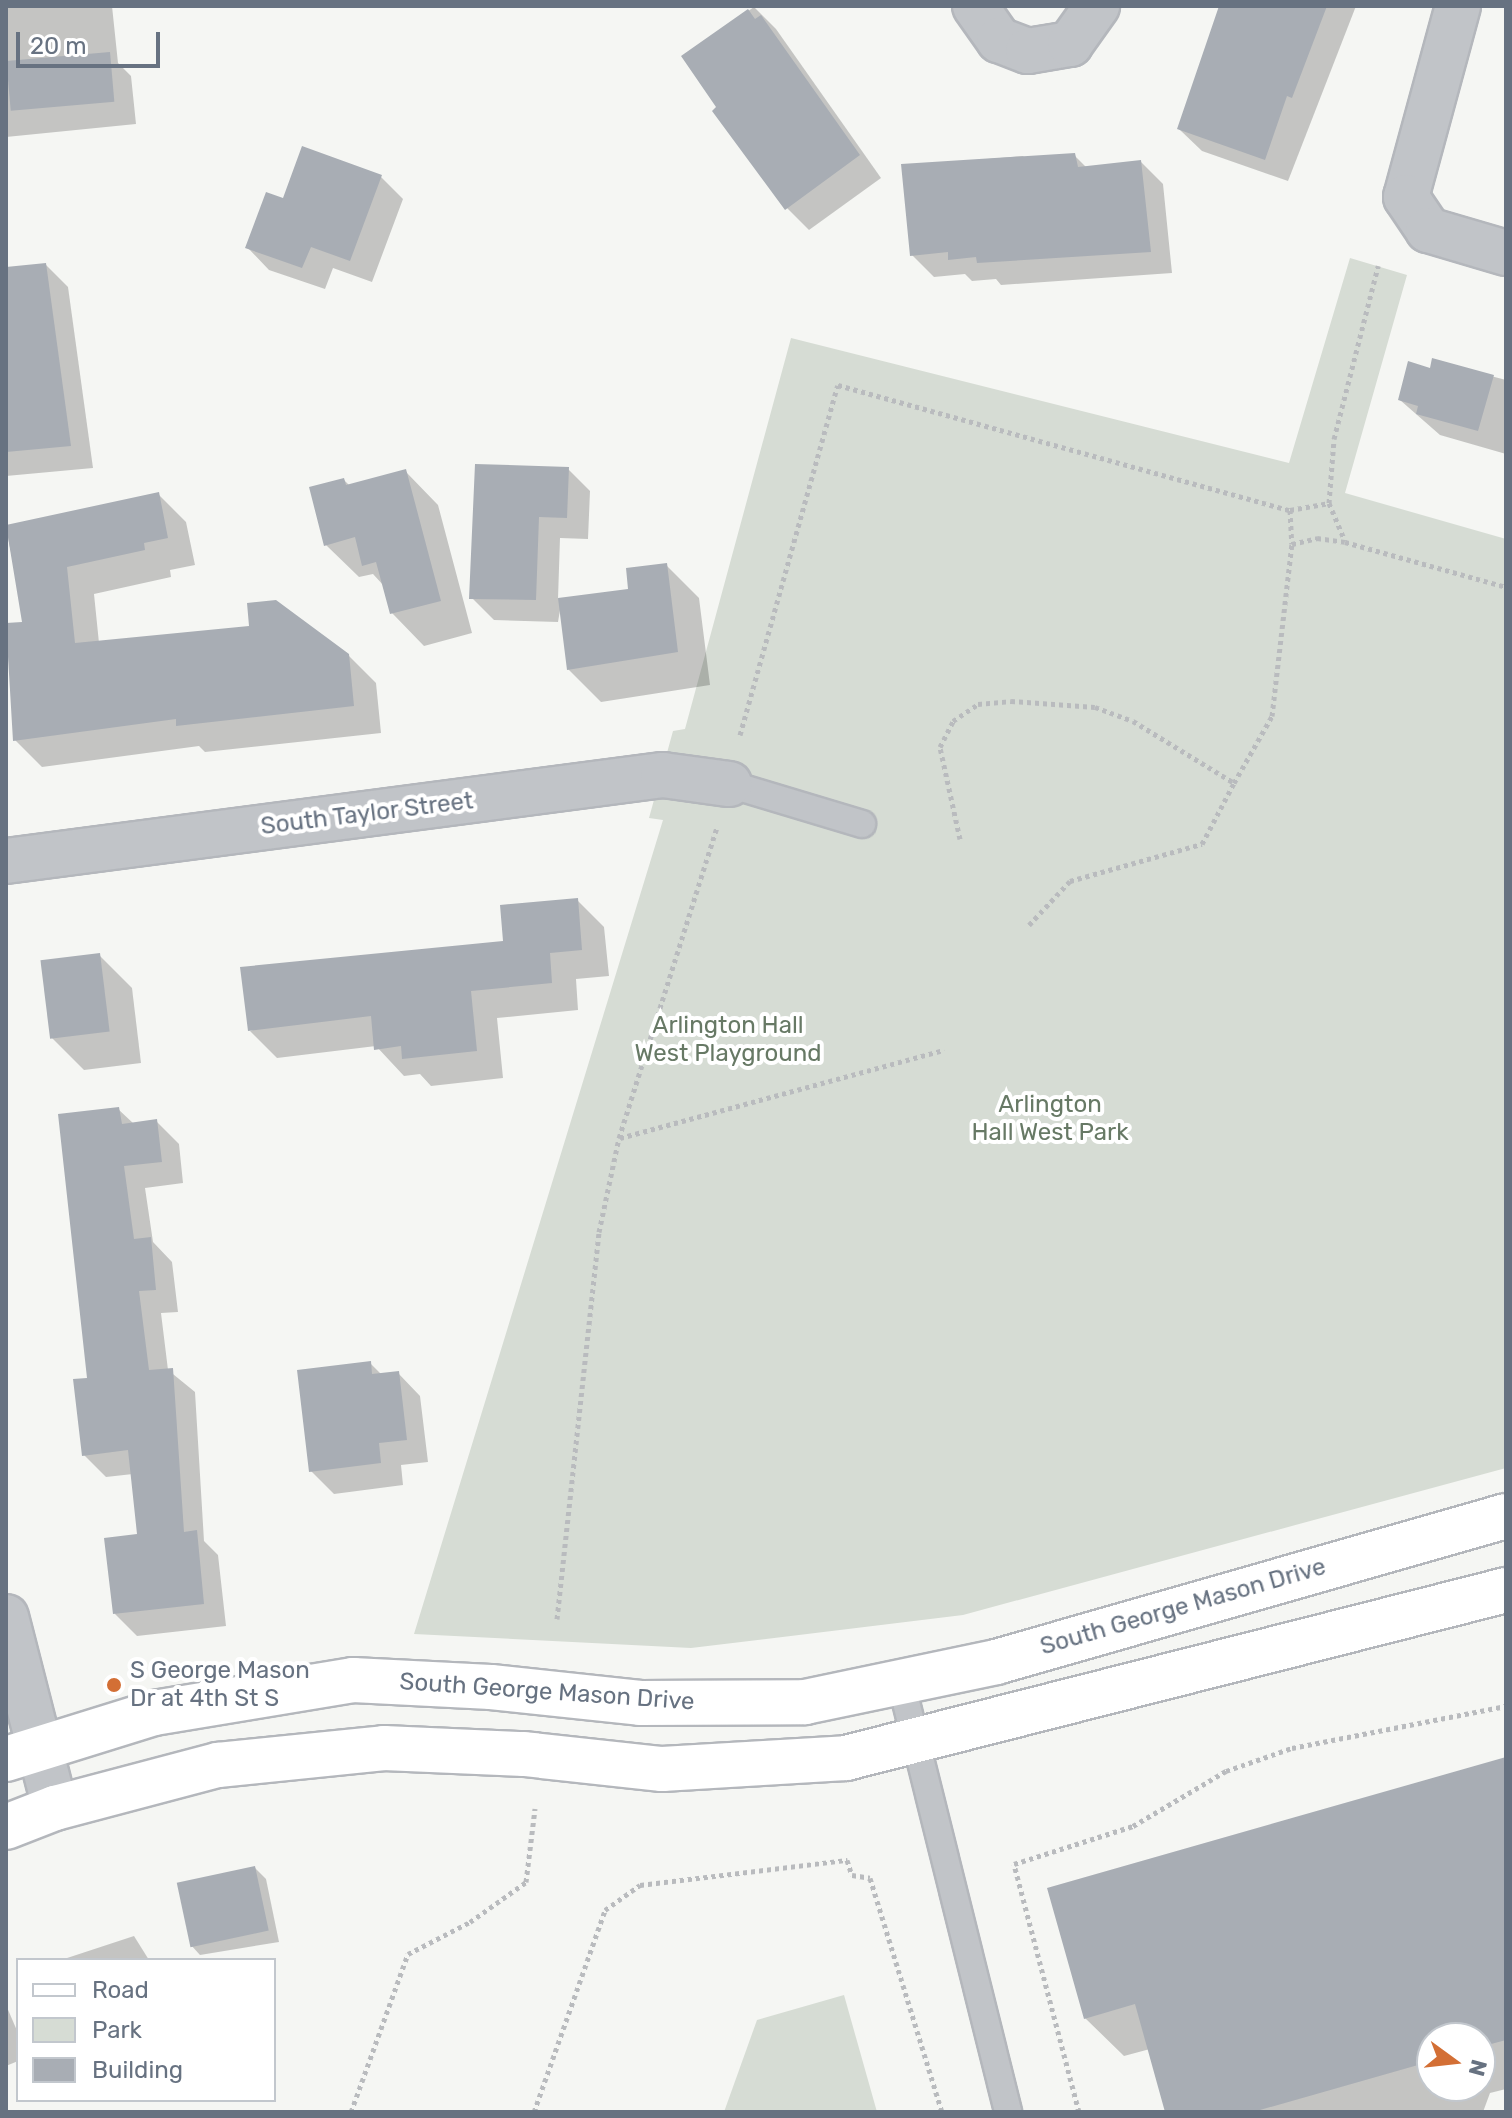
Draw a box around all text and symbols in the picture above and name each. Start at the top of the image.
scale bar [20,16,164,66]
text: 20 m [30,32,87,60]
street label: South Taylor Street [259,787,475,841]
park label: Arlington Hall West Playground [635,1012,821,1068]
park label: Arlington Hall West Park [971,1091,1129,1147]
street label: South George Mason Drive [1037,1552,1329,1662]
place label: S George Mason Dr at 4th St S [130,1657,310,1713]
street label: South George Mason Drive [399,1667,695,1717]
marker: S George Mason Dr at 4th St S [105,1676,123,1694]
legend [16,1958,276,2102]
text: Road [92,1976,149,2004]
text: Park [92,2016,142,2044]
north arrow [1416,2022,1496,2102]
text: Building [92,2056,183,2084]
text: N [1463,2057,1493,2079]

